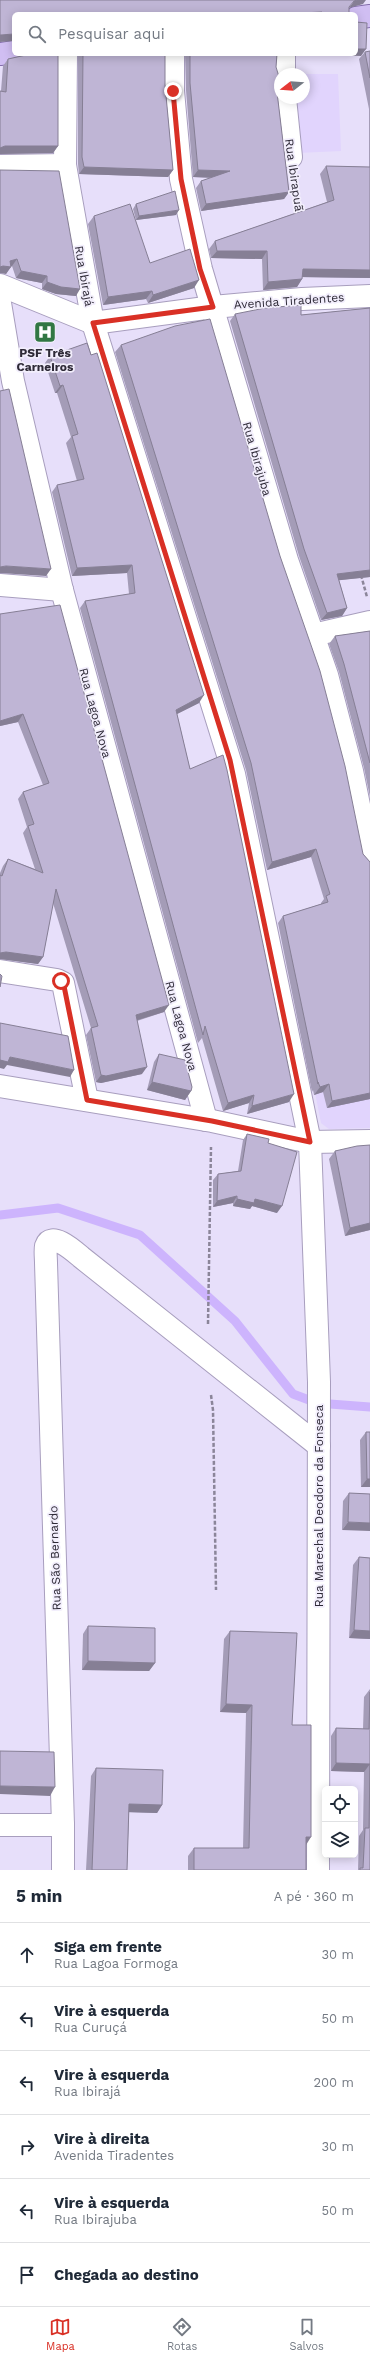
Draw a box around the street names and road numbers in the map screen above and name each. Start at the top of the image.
street label: Rua Ibirapuã [282,138,306,212]
street label: Rua Ibirajá [72,244,96,308]
street label: Avenida Tiradentes [233,290,345,312]
street label: Rua Ibirajuba [240,420,274,498]
street label: Rua Lagoa Nova [76,666,114,760]
street label: Rua Lagoa Nova [162,979,200,1073]
street label: Rua Marechal Deodoro da Fonseca [312,1405,326,1607]
street label: Rua São Bernardo [46,1505,64,1611]

